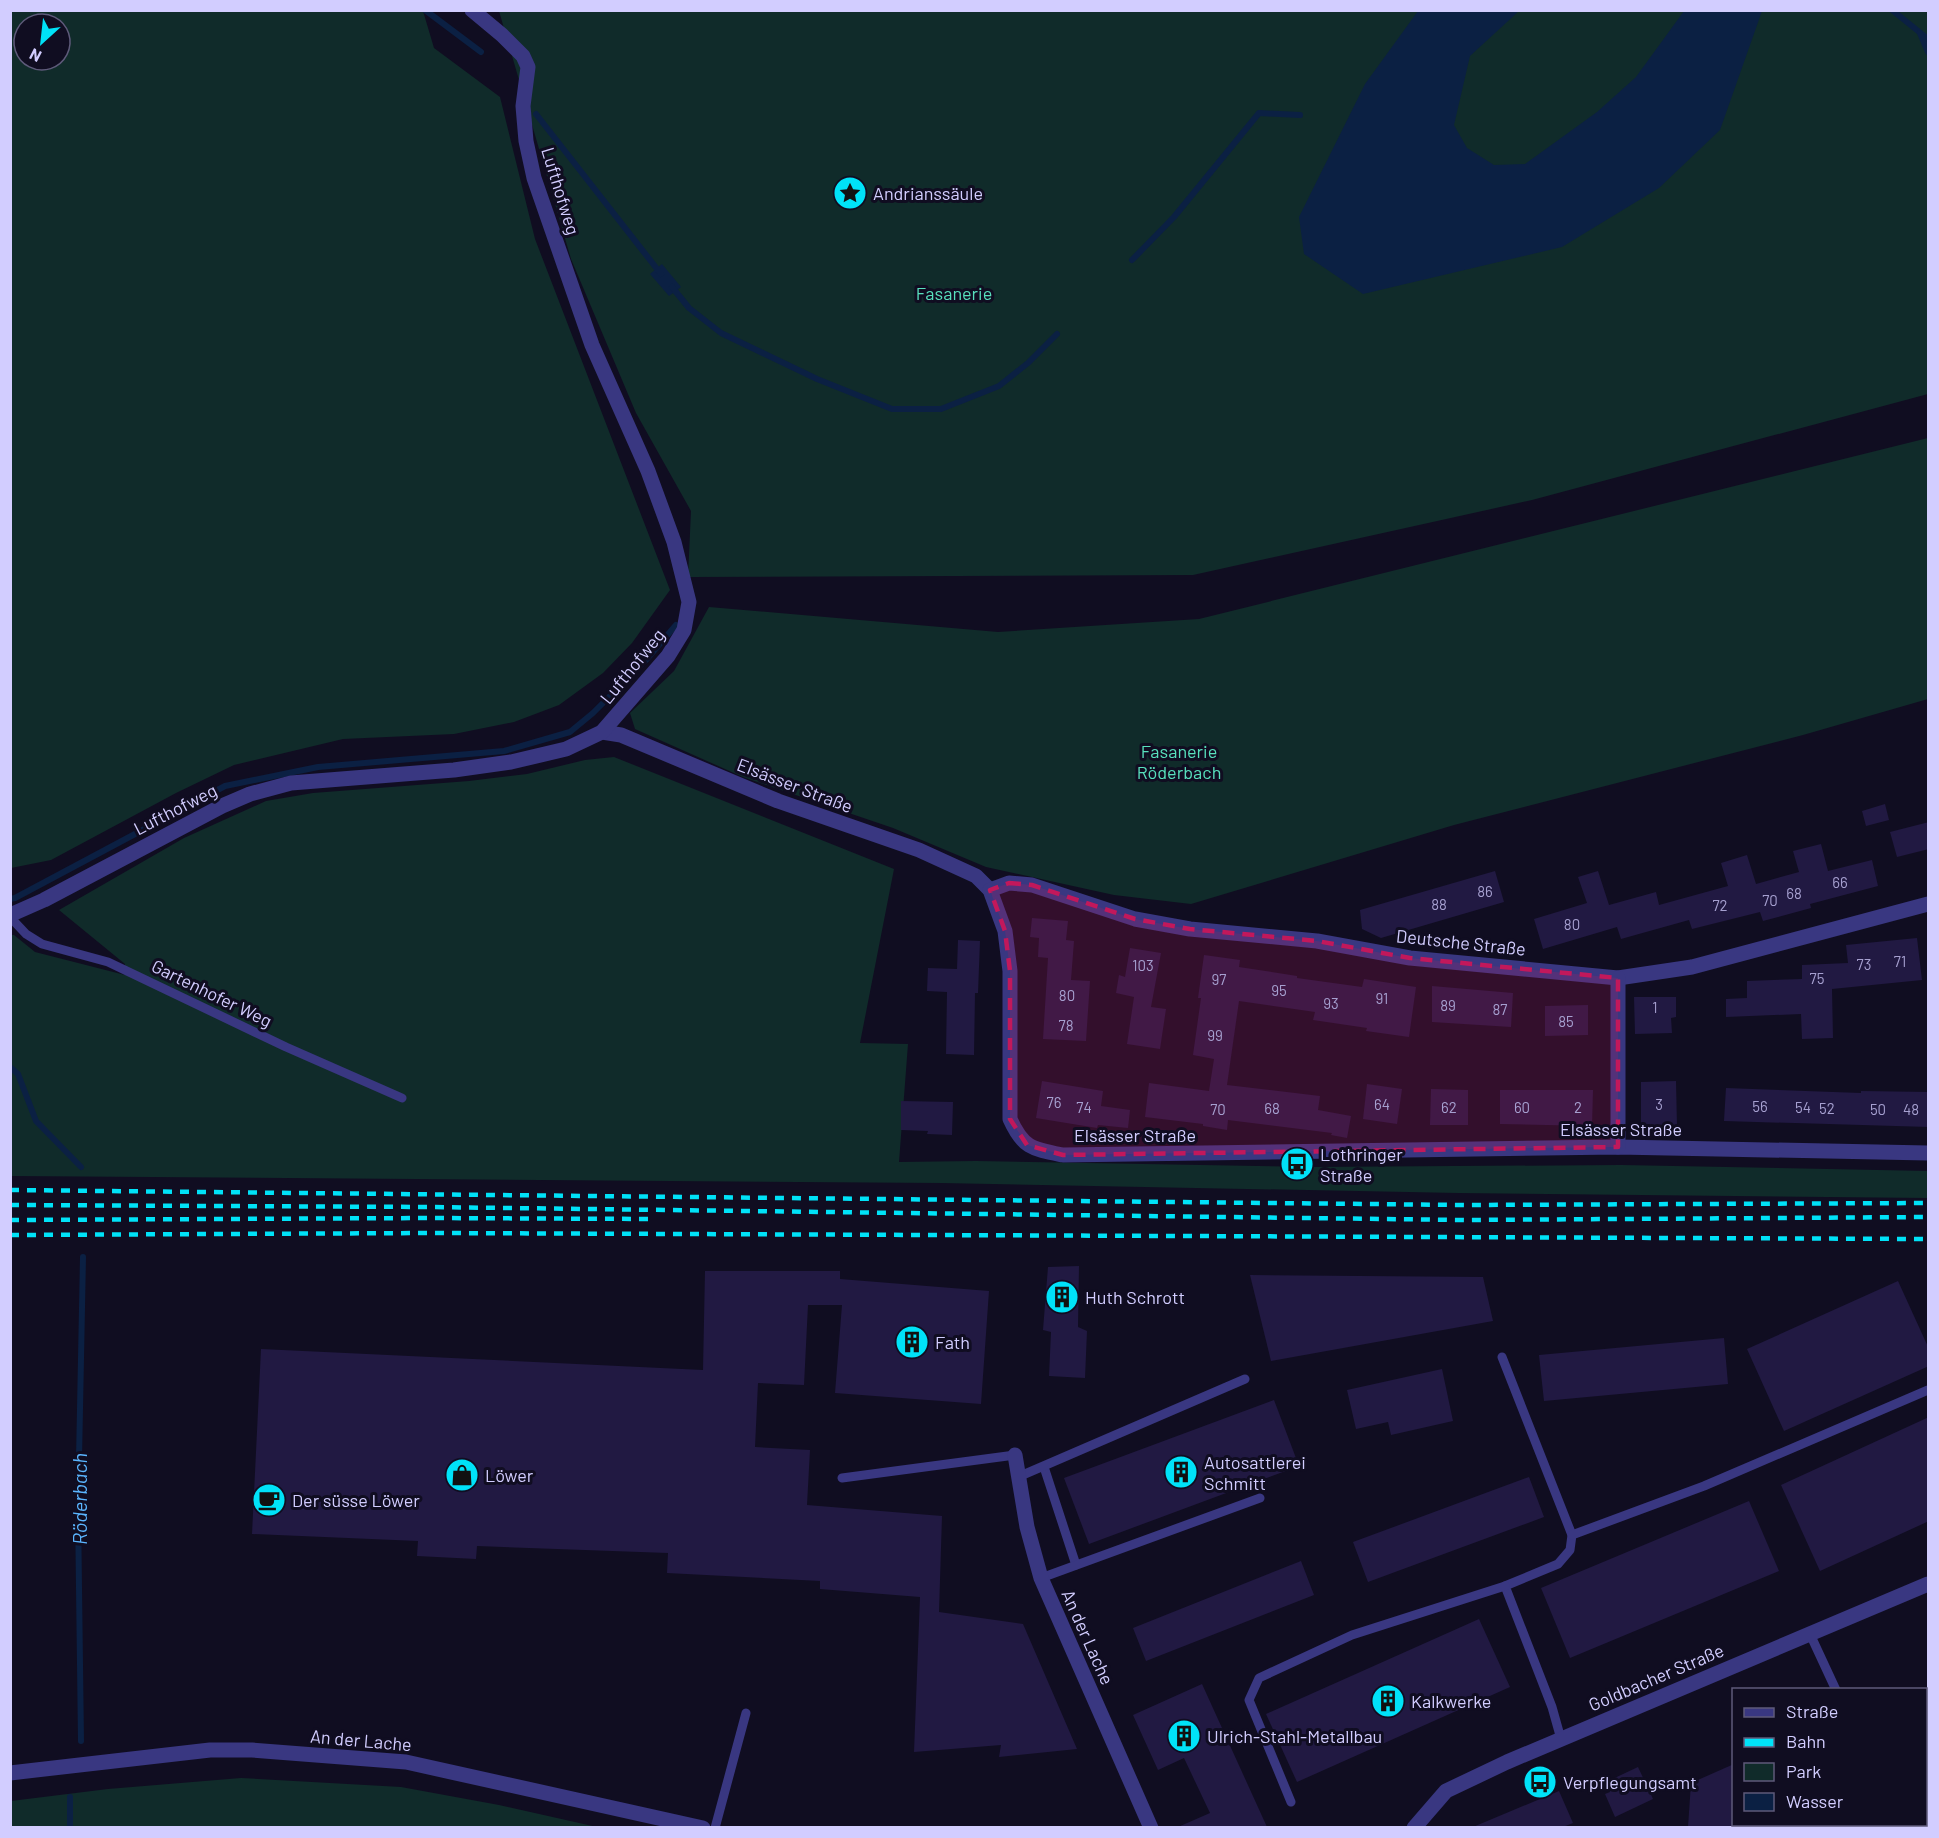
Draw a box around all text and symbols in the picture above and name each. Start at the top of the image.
north arrow [12,12,72,72]
text: N [26,45,44,67]
street label: Lufthofweg [537,145,585,237]
place icon: Andrianssäule [832,175,868,211]
place label: Andrianssäule [873,182,983,204]
park label: Fasanerie [916,282,992,304]
street label: Lufthofweg [595,624,669,708]
park label: Fasanerie Röderbach [1137,740,1221,783]
street label: Elsässer Straße [734,753,856,817]
street label: Lufthofweg [130,779,220,839]
house number: 66 [1832,873,1848,891]
house number: 86 [1477,882,1493,900]
house number: 68 [1786,884,1802,902]
house number: 70 [1762,891,1778,909]
house number: 88 [1431,895,1447,913]
house number: 72 [1712,896,1728,914]
house number: 80 [1564,915,1580,933]
street label: Deutsche Straße [1395,924,1527,960]
house number: 71 [1894,952,1906,970]
street label: Gartenhofer Weg [148,954,276,1032]
house number: 73 [1857,955,1871,973]
house number: 103 [1132,956,1154,974]
house number: 75 [1810,969,1824,987]
house number: 97 [1212,970,1226,988]
house number: 95 [1271,981,1287,999]
house number: 80 [1059,986,1075,1004]
house number: 91 [1376,989,1388,1007]
house number: 93 [1323,994,1339,1012]
house number: 89 [1440,996,1456,1014]
house number: 1 [1652,998,1658,1016]
house number: 87 [1493,1000,1507,1018]
house number: 85 [1558,1012,1574,1030]
house number: 78 [1059,1016,1073,1034]
house number: 99 [1207,1026,1223,1044]
house number: 76 [1047,1093,1061,1111]
house number: 64 [1374,1095,1390,1113]
house number: 3 [1655,1095,1663,1113]
house number: 56 [1752,1097,1768,1115]
house number: 74 [1076,1098,1092,1116]
house number: 62 [1441,1098,1457,1116]
house number: 60 [1514,1098,1530,1116]
house number: 2 [1574,1098,1582,1116]
house number: 54 [1795,1098,1811,1116]
house number: 68 [1264,1099,1280,1117]
house number: 52 [1819,1099,1835,1117]
house number: 70 [1210,1100,1226,1118]
house number: 50 [1870,1100,1886,1118]
house number: 48 [1903,1100,1919,1118]
street label: Elsässer Straße [1560,1118,1682,1140]
street label: Elsässer Straße [1074,1124,1196,1146]
place label: Lothringer Straße [1320,1143,1403,1186]
bus stop icon: Lothringer Straße [1279,1146,1315,1182]
building icon: Huth Schrott [1044,1279,1080,1315]
place label: Huth Schrott [1085,1286,1185,1308]
building icon: Fath [894,1324,930,1360]
place label: Fath [935,1331,970,1353]
place label: Autosattlerei Schmitt [1204,1451,1306,1494]
water label: Röderbach [67,1453,91,1545]
building icon: Autosattlerei Schmitt [1163,1454,1199,1490]
shop icon: Löwer [444,1457,480,1493]
place label: Löwer [485,1464,534,1486]
cafe icon: Der süsse Löwer [251,1482,287,1518]
place label: Der süsse Löwer [292,1489,420,1511]
street label: An der Lache [1057,1586,1119,1688]
street label: Goldbacher Straße [1585,1639,1727,1715]
building icon: Kalkwerke [1370,1683,1406,1719]
legend [1732,1688,1927,1826]
place label: Kalkwerke [1411,1690,1491,1712]
text: Straße [1786,1700,1838,1722]
building icon: Ulrich-Stahl-Metallbau [1166,1718,1202,1754]
street label: An der Lache [309,1725,413,1755]
place label: Ulrich-Stahl-Metallbau [1207,1725,1382,1747]
text: Bahn [1786,1730,1826,1752]
text: Park [1786,1760,1821,1782]
bus stop icon: Verpflegungsamt [1522,1764,1558,1800]
place label: Verpflegungsamt [1563,1771,1697,1793]
text: Wasser [1786,1790,1844,1812]

